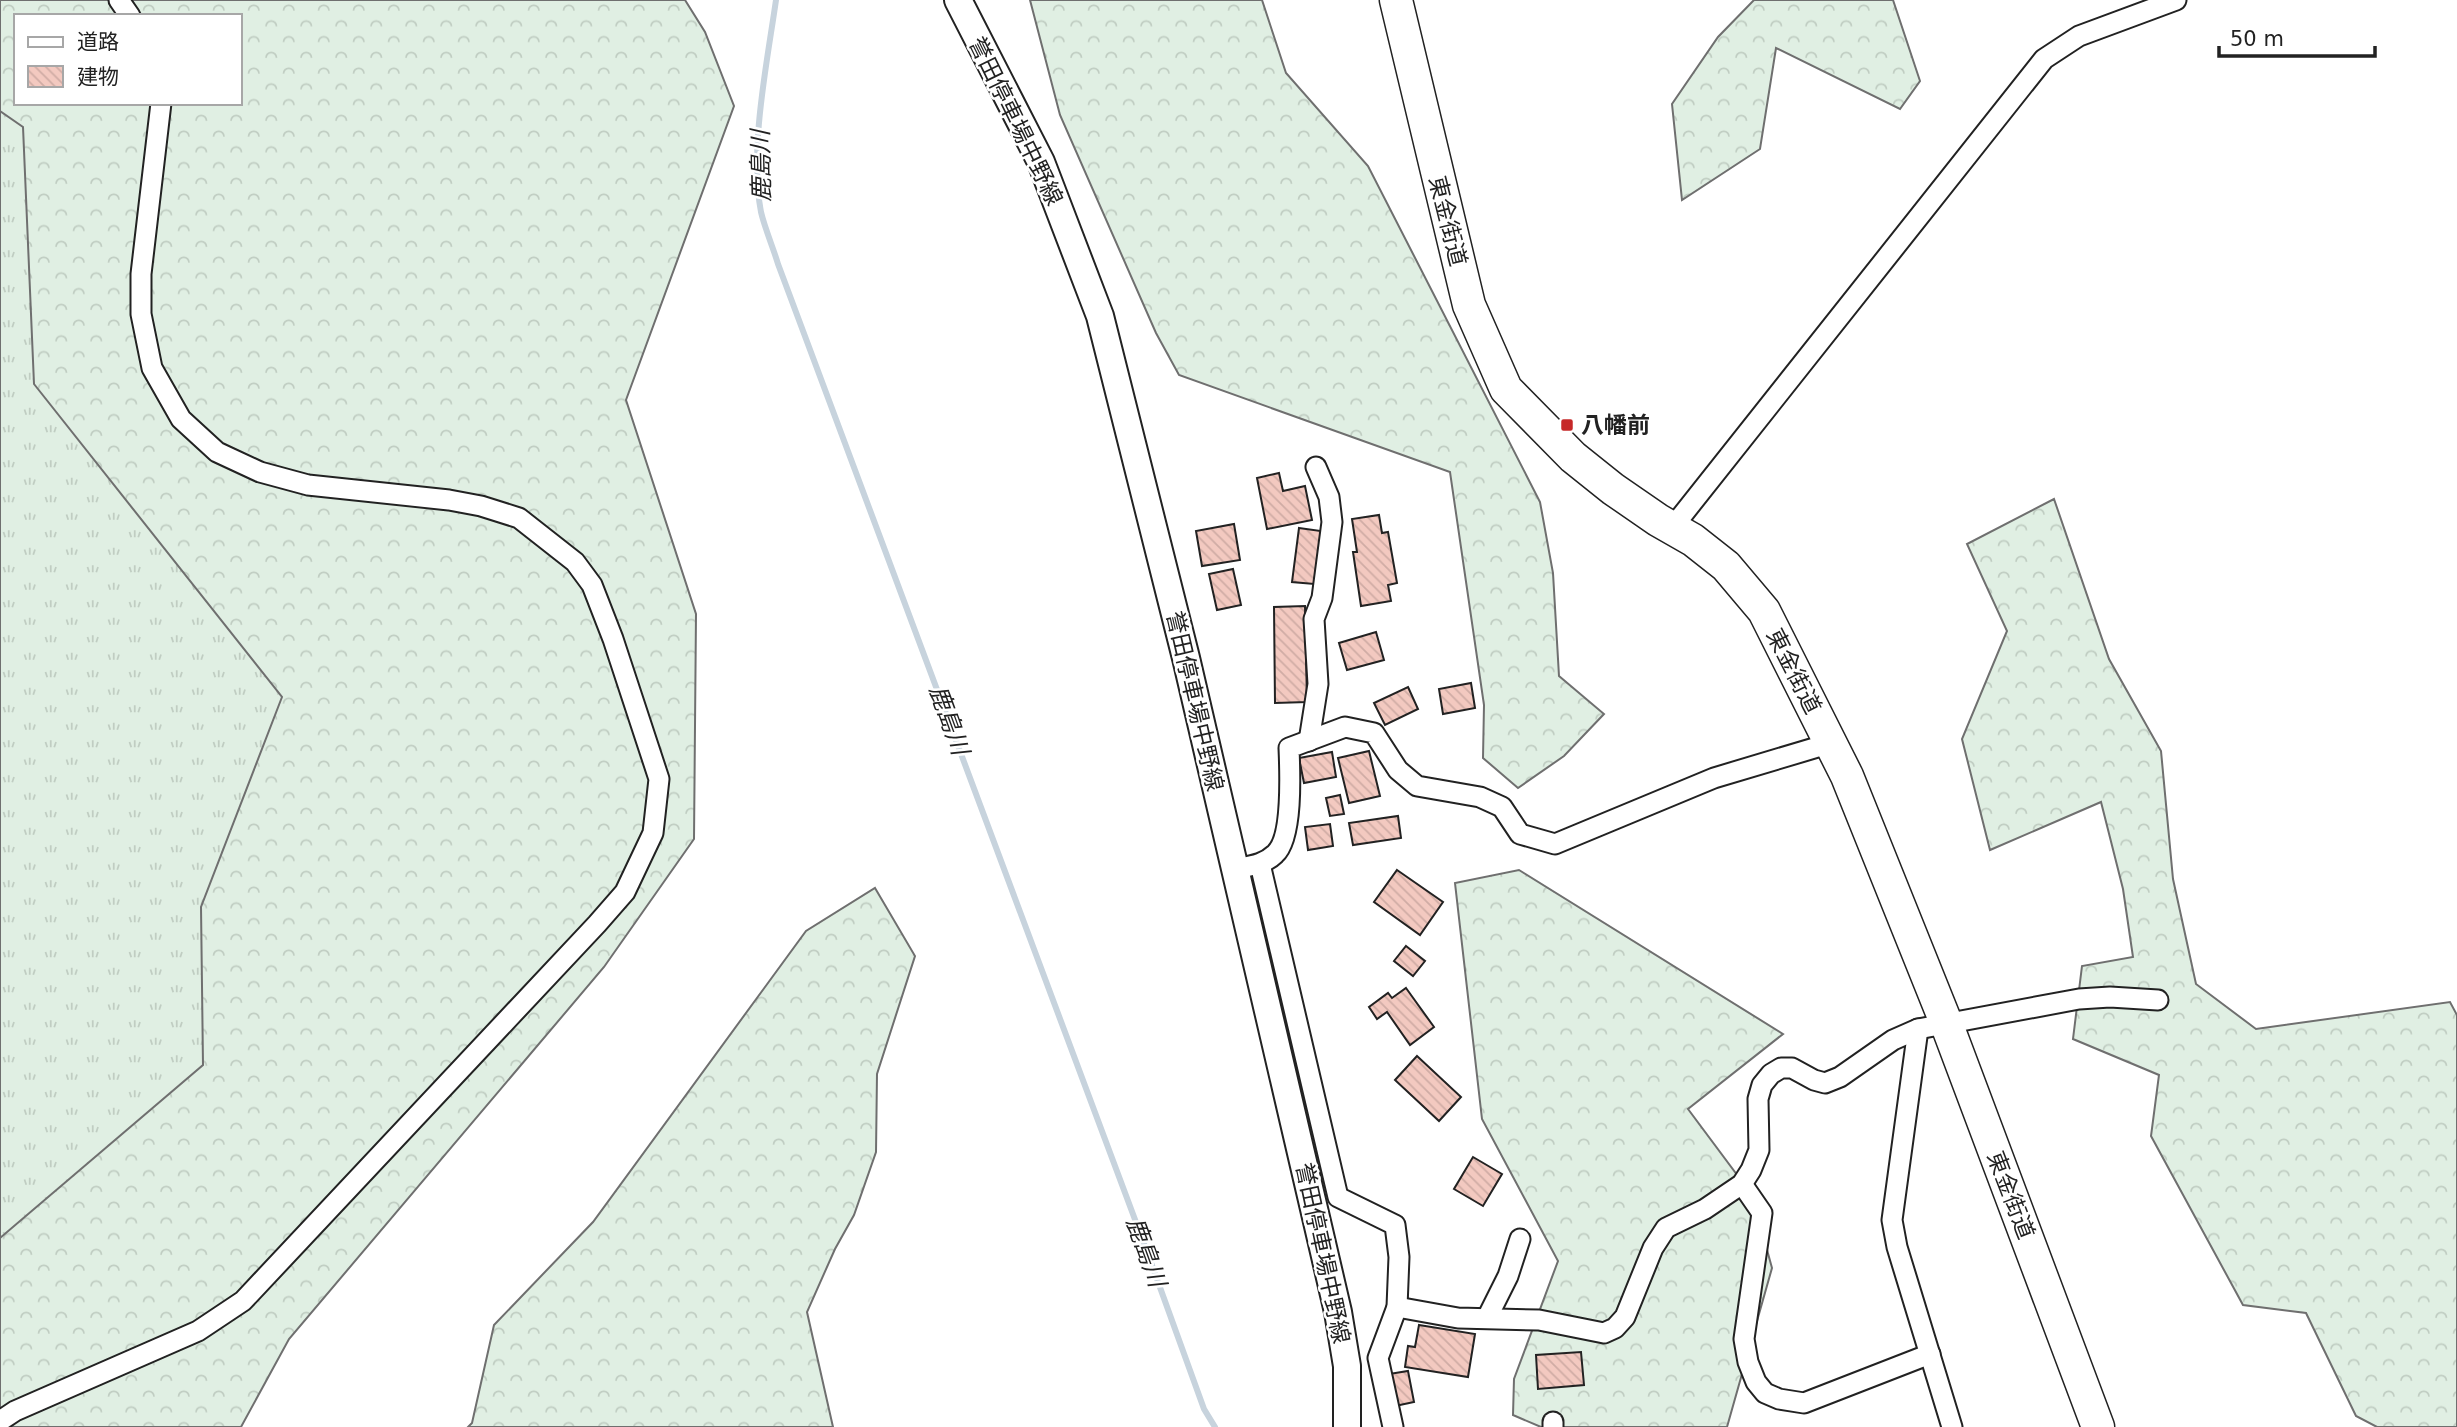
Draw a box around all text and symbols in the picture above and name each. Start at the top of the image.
legend [14,14,242,105]
scale bar [2219,14,2375,58]
text: 50 m [2230,27,2284,51]
text: 道路 [77,30,119,54]
street label: 誉田停車場中野線 [964,33,1068,209]
text: 建物 [77,65,119,89]
water label: 鹿島川 [746,127,776,202]
street label: 東金街道 [1424,173,1472,269]
place label: 八幡前 [1581,412,1650,438]
marker: 八幡前 [1559,417,1575,433]
street label: 誉田停車場中野線 [1162,608,1228,794]
street label: 東金街道 [1762,624,1826,718]
water label: 鹿島川 [924,681,975,761]
street label: 東金街道 [1982,1147,2040,1243]
street label: 誉田停車場中野線 [1291,1160,1355,1346]
water label: 鹿島川 [1121,1213,1172,1293]

